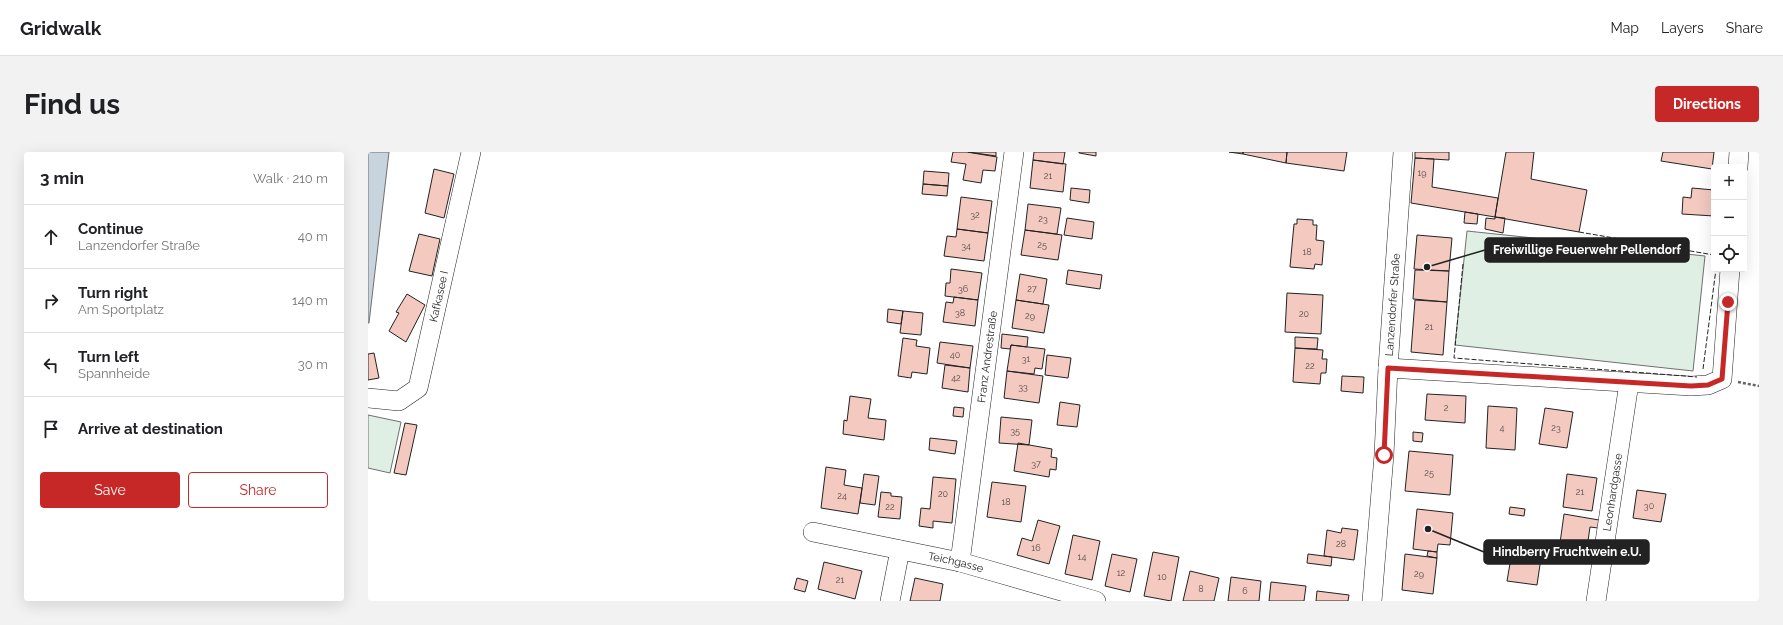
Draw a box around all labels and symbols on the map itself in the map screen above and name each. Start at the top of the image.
house number: 19 [1417,168,1427,178]
house number: 21 [1044,171,1052,181]
house number: 32 [970,210,980,220]
house number: 23 [1038,214,1048,224]
callout: Freiwillige Feuerwehr Pellendorf [1485,238,1689,262]
house number: 25 [1037,240,1047,250]
house number: 34 [961,241,971,251]
text: Freiwillige Feuerwehr Pellendorf [1493,243,1682,257]
house number: 18 [1302,247,1312,257]
street label: Lanzendorfer Straße [1383,252,1403,357]
street label: Kafkasee I [427,270,451,323]
house number: 36 [958,284,969,294]
house number: 27 [1027,284,1037,294]
route end [1719,293,1737,311]
house number: 38 [955,308,965,318]
house number: 20 [1299,309,1310,319]
street label: Franz Andrestraße [975,310,1000,404]
house number: 29 [1025,311,1035,321]
house number: 21 [1425,322,1433,332]
house number: 40 [950,350,961,360]
house number: 31 [1022,354,1030,364]
house number: 22 [1305,361,1315,371]
house number: 42 [951,373,961,383]
house number: 33 [1018,382,1028,392]
house number: 2 [1444,403,1449,413]
house number: 4 [1500,423,1505,433]
house number: 23 [1551,423,1561,433]
house number: 35 [1010,426,1020,436]
route start [1375,446,1393,464]
street label: Leonhardgasse [1601,452,1625,532]
house number: 37 [1031,459,1041,469]
house number: 25 [1424,468,1434,478]
house number: 21 [1576,487,1584,497]
house number: 20 [938,489,949,499]
house number: 24 [837,491,847,501]
house number: 18 [1001,497,1011,507]
house number: 30 [1644,501,1655,511]
house number: 22 [885,502,895,512]
house number: 28 [1336,539,1346,549]
callout: Hindberry Fruchtwein e.U. [1484,540,1649,564]
house number: 16 [1031,543,1041,553]
text: Hindberry Fruchtwein e.U. [1493,545,1642,559]
street label: Teichgasse [927,550,986,576]
house number: 14 [1078,552,1086,562]
house number: 12 [1117,568,1126,578]
house number: 29 [1414,569,1424,579]
house number: 10 [1157,572,1167,582]
house number: 21 [836,575,844,585]
house number: 8 [1198,584,1204,594]
house number: 6 [1242,586,1248,596]

